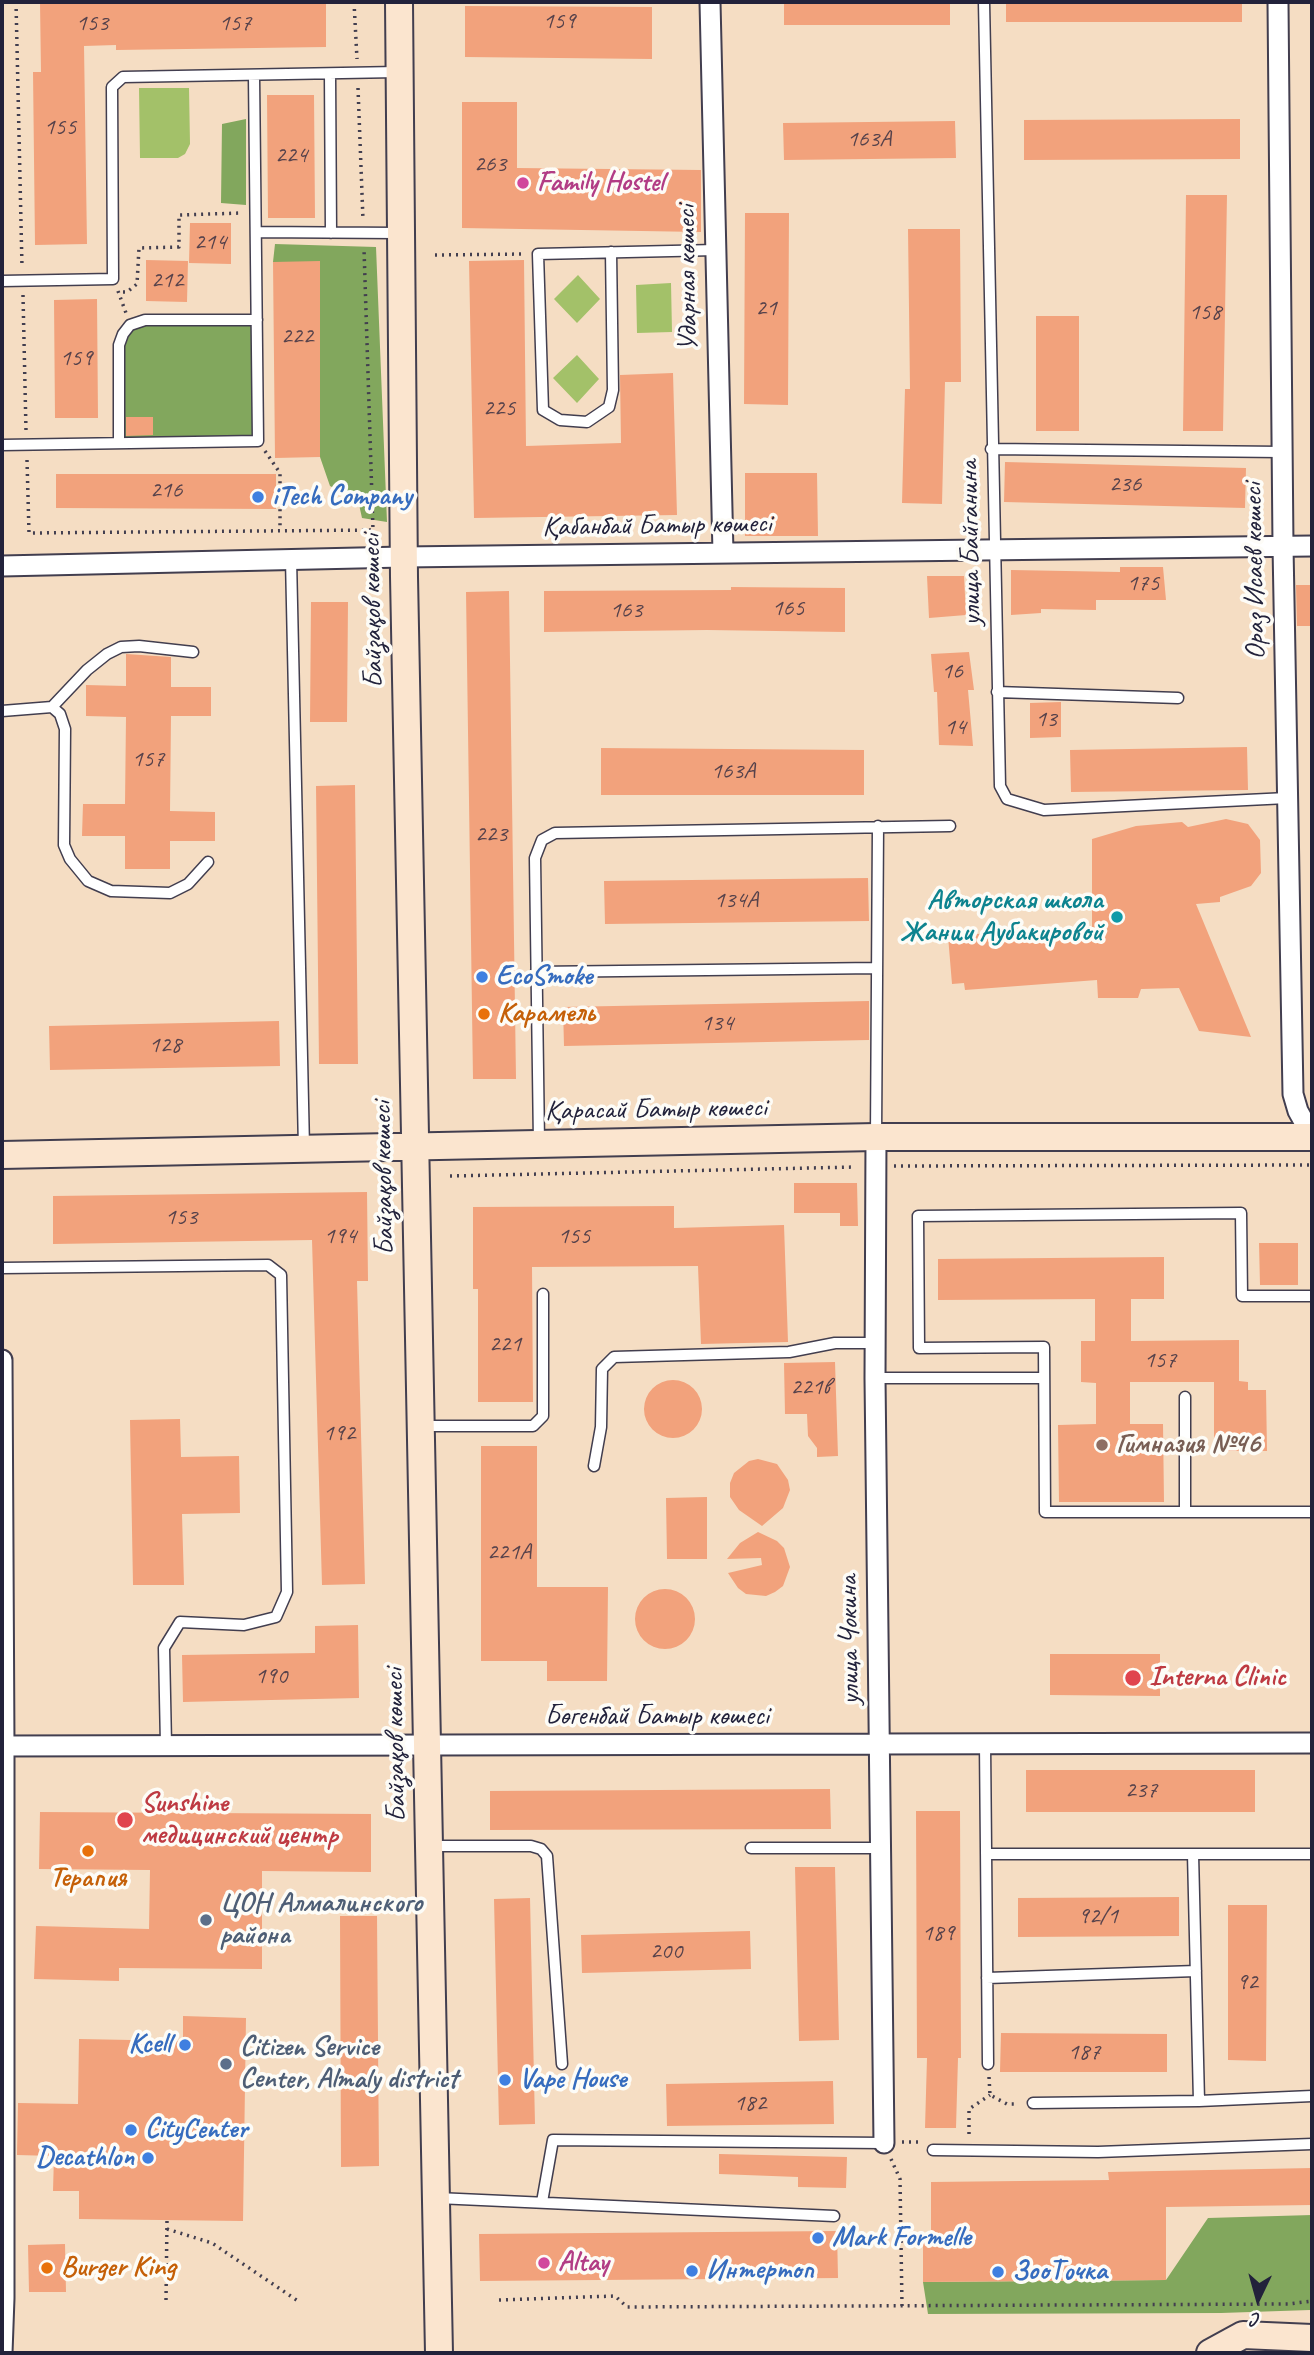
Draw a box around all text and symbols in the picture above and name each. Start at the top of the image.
house number: 159 [543,8,575,36]
house number: 153 [76,10,108,38]
house number: 157 [219,10,251,38]
house number: 155 [44,114,76,142]
house number: 163А [847,126,891,154]
house number: 224 [275,142,307,170]
house number: 263 [474,151,506,179]
place label: Family Hostel [537,166,664,200]
marker: Family Hostel [515,175,531,191]
street label: Ударная көшесі [670,204,706,352]
house number: 214 [194,229,226,257]
house number: 212 [151,267,183,295]
house number: 21 [755,295,777,323]
house number: 158 [1189,299,1221,327]
house number: 222 [281,323,313,351]
house number: 159 [60,345,92,373]
house number: 225 [483,395,515,423]
street label: улица Байганина [953,460,989,626]
house number: 236 [1109,471,1141,499]
house number: 216 [150,477,182,505]
place label: iTech Company [272,480,412,514]
street label: Ораз Исаев көшесі [1237,482,1273,660]
marker: iTech Company [250,489,266,505]
street label: Қабанбай Батыр көшесі [542,507,772,545]
street label: Байзақов көшесі [355,534,391,688]
house number: 175 [1127,570,1159,598]
house number: 165 [772,595,804,623]
house number: 163 [610,597,642,625]
house number: 16 [941,658,963,686]
house number: 13 [1035,706,1057,734]
house number: 14 [944,714,966,742]
house number: 157 [132,746,164,774]
house number: 163А [711,758,755,786]
house number: 223 [475,821,507,849]
place label: Авторская школа Жании Аубакировой [900,884,1103,950]
house number: 134А [714,887,758,915]
marker: Авторская школа Жании Аубакировой [1109,909,1125,925]
place label: EcoSmoke [496,960,592,994]
marker: EcoSmoke [474,969,490,985]
place label: Карамель [498,997,595,1031]
marker: Карамель [476,1006,492,1022]
house number: 134 [701,1010,733,1038]
house number: 128 [149,1032,181,1060]
street label: Қарасай Батыр көшесі [545,1091,767,1129]
street label: Байзақов көшесі [366,1101,402,1255]
house number: 153 [165,1204,197,1232]
house number: 194 [324,1223,356,1251]
house number: 155 [558,1223,590,1251]
house number: 221 [489,1331,521,1359]
house number: 157 [1144,1347,1176,1375]
house number: 221в [790,1374,830,1402]
house number: 192 [323,1420,355,1448]
place label: Гимназия №46 [1116,1428,1260,1462]
marker: Гимназия №46 [1094,1437,1110,1453]
house number: 221А [487,1539,531,1567]
street label: улица Чокина [832,1575,868,1705]
place label: Interna Clinic [1149,1661,1286,1695]
house number: 190 [255,1663,287,1691]
street label: Байзақов көшесі [378,1668,414,1822]
marker: Interna Clinic [1123,1668,1143,1688]
street label: Бөгенбай Батыр көшесі [545,1700,769,1734]
house number: 237 [1125,1777,1157,1805]
place label: Sunshine медицинский центр [141,1787,337,1853]
marker: Sunshine медицинский центр [115,1810,135,1830]
marker: Терапия [80,1843,96,1859]
place label: Терапия [50,1862,126,1896]
place label: ЦОН Алмалинского района [220,1887,422,1953]
house number: 92/1 [1078,1903,1118,1931]
marker: ЦОН Алмалинского района [198,1912,214,1928]
house number: 189 [922,1920,954,1948]
house number: 200 [650,1938,682,1966]
house number: 92 [1236,1969,1258,1997]
place label: Kcell [128,2028,171,2062]
place label: Citizen Service Center, Almaly district [240,2031,458,2097]
marker: Kcell [177,2037,193,2053]
house number: 187 [1068,2039,1100,2067]
marker: Citizen Service Center, Almaly district [218,2056,234,2072]
place label: Vape House [519,2063,626,2097]
marker: Vape House [497,2072,513,2088]
house number: 182 [734,2090,766,2118]
place label: CityCenter [145,2113,247,2147]
marker: CityCenter [123,2122,139,2138]
place label: Decathlon [36,2141,134,2175]
marker: Decathlon [140,2150,156,2166]
place label: Mark Formelle [832,2221,971,2255]
marker: Mark Formelle [810,2230,826,2246]
place label: Altay [558,2246,609,2280]
place label: Burger King [61,2251,176,2285]
place label: Интертоп [706,2254,814,2288]
marker: Altay [536,2255,552,2271]
place label: ЗооТочка [1012,2255,1107,2289]
marker: Burger King [39,2260,55,2276]
marker: Интертоп [684,2263,700,2279]
marker: ЗооТочка [990,2264,1006,2280]
north arrow [1223,2264,1293,2334]
text: С [1250,2308,1262,2332]

